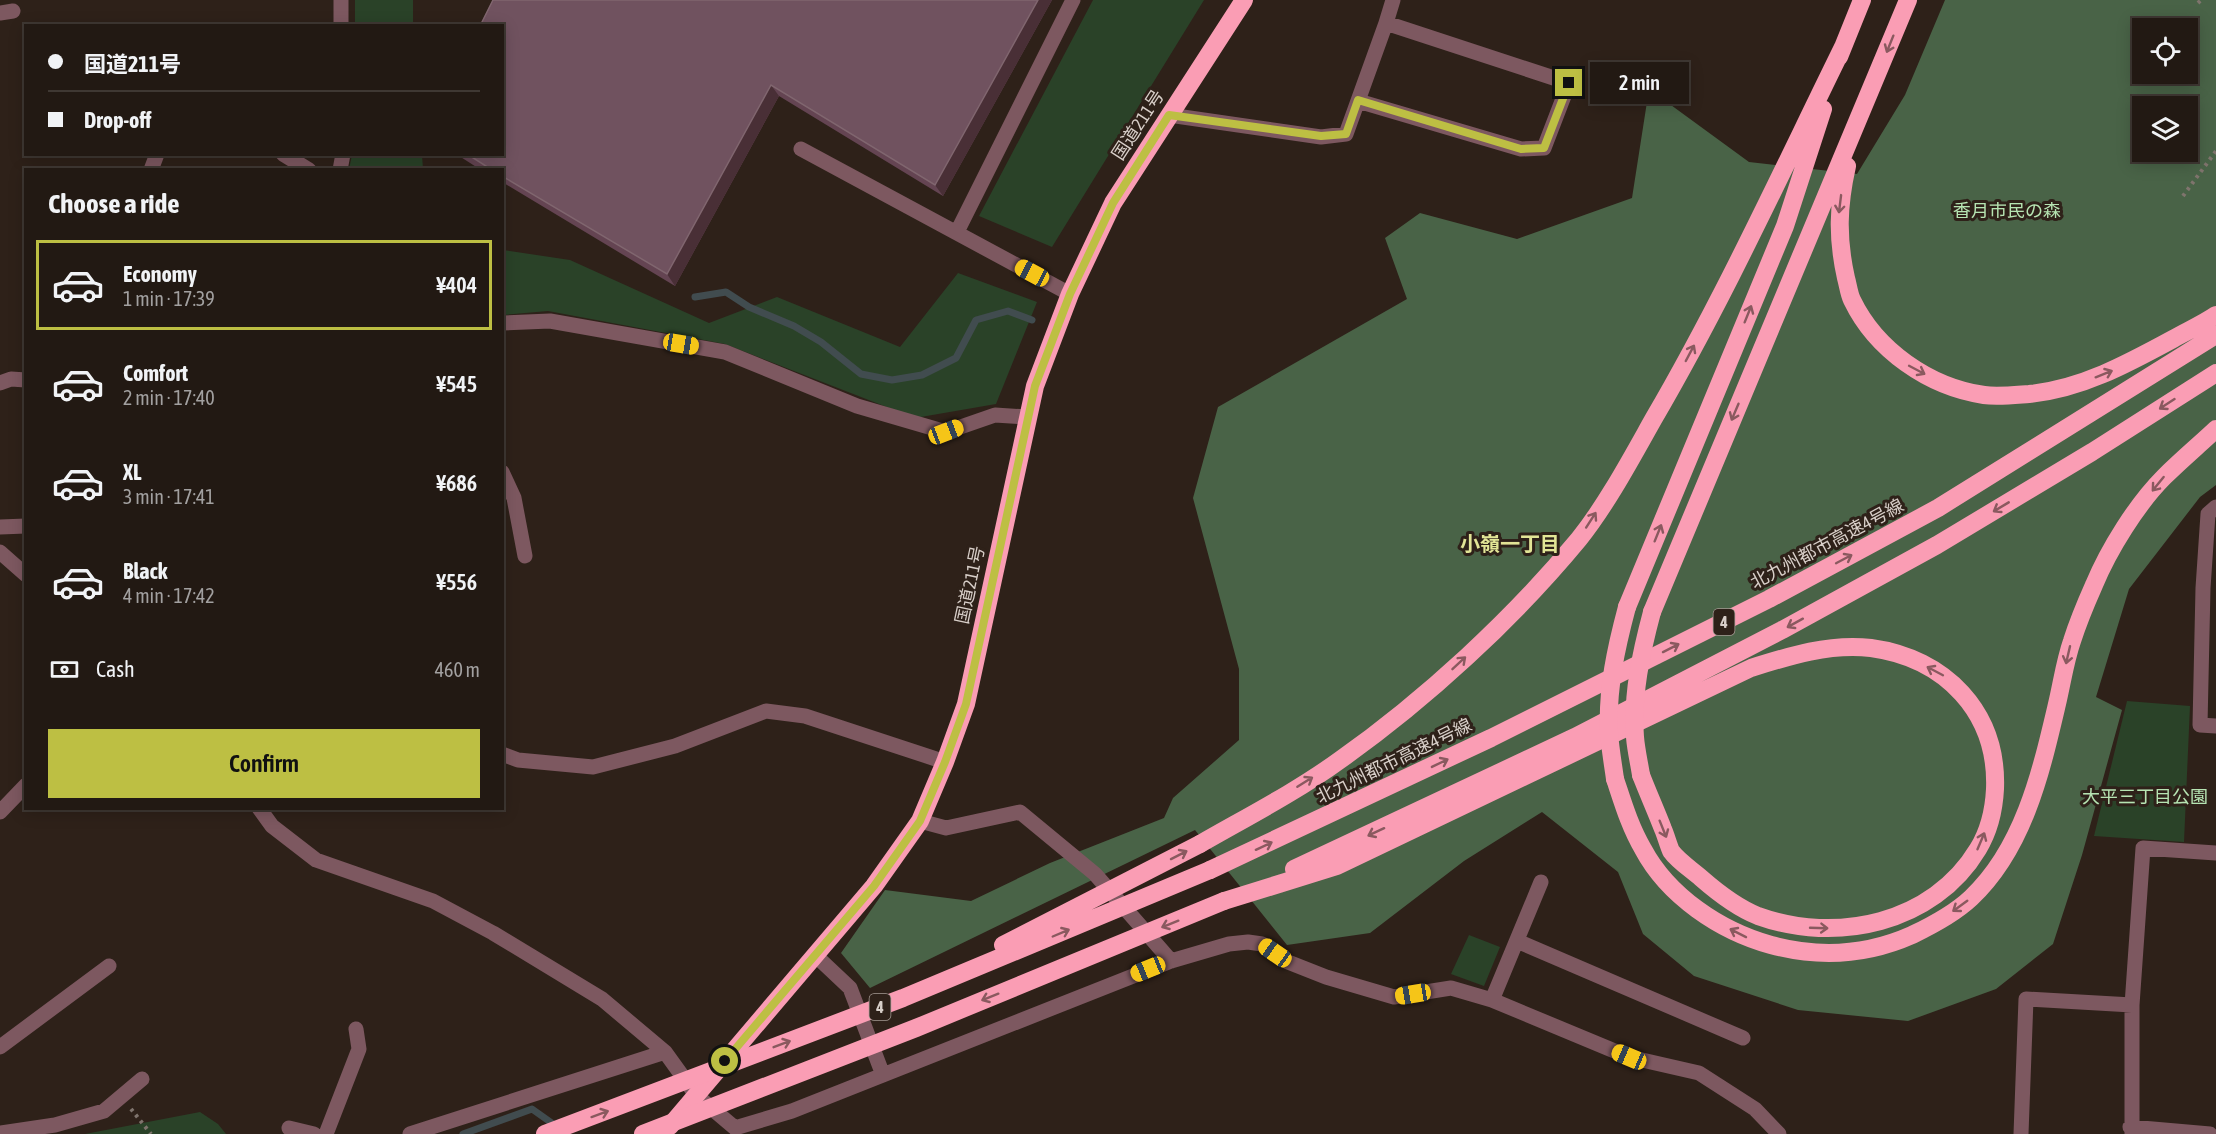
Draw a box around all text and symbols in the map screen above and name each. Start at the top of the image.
map controls [2132,18,2198,162]
button: locate [2132,18,2198,84]
one-way arrow [1884,34,1895,52]
text: 国道211号 [84,51,181,77]
callout: 2 min [1590,62,1689,104]
route end [1555,69,1582,96]
text: 2 min [1619,71,1660,94]
street label: 国道211号 [1107,86,1168,164]
button: layers [2132,96,2198,162]
text: Drop-off [84,107,151,133]
text: Choose a ride [48,188,180,219]
one-way arrow [1834,194,1845,213]
park label: 香月市民の森 [1953,200,2061,221]
car [1012,257,1052,289]
icon: car [51,258,105,312]
text: Economy [123,261,197,287]
text: ¥404 [436,272,477,298]
text: 1 min · 17:39 [123,287,215,310]
one-way arrow [1743,305,1754,324]
car [662,332,700,356]
one-way arrow [1685,344,1697,362]
icon: car [51,357,105,411]
text: Comfort [123,360,188,386]
one-way arrow [1908,364,1925,376]
one-way arrow [2094,368,2113,379]
text: ¥545 [436,371,477,397]
text: 2 min · 17:40 [123,386,215,409]
one-way arrow [2159,399,2176,411]
one-way arrow [1729,402,1740,420]
car [926,417,966,447]
icon: car [51,456,105,510]
text: XL [123,459,141,485]
text: ¥686 [436,470,477,496]
one-way arrow [2152,476,2165,492]
text: 3 min · 17:41 [123,485,215,508]
street label: 北九州都市高速4号線 [1747,494,1907,593]
one-way arrow [1993,501,2010,513]
one-way arrow [1585,513,1597,529]
one-way arrow [1653,525,1664,543]
district label: 小嶺一丁目 [1460,532,1560,555]
street label: 国道211号 [951,544,988,626]
one-way arrow [1835,552,1853,564]
icon: car [51,555,105,609]
text: Black [123,558,167,584]
text: ¥556 [436,569,477,595]
text: 4 min · 17:42 [123,584,215,607]
road number: 4 [1714,609,1734,635]
one-way arrow [1787,618,1804,630]
one-way arrow [1662,642,1679,654]
one-way arrow [2062,645,2074,664]
icon: cash [48,653,81,686]
text: Cash [96,656,135,682]
one-way arrow [1451,656,1466,670]
text: 460 m [435,658,480,681]
one-way arrow [1927,665,1944,677]
street label: 北九州都市高速4号線 [1313,714,1475,807]
button: Confirm [48,729,480,798]
one-way arrow [1430,756,1448,768]
one-way arrow [1296,776,1313,788]
park label: 大平三丁目公園 [2082,786,2208,807]
one-way arrow [1658,819,1669,838]
one-way arrow [1367,827,1385,838]
one-way arrow [1976,833,1987,851]
one-way arrow [1254,840,1272,851]
one-way arrow [1169,849,1187,860]
one-way arrow [1953,900,1969,912]
one-way arrow [1161,919,1180,930]
one-way arrow [1809,922,1829,934]
one-way arrow [1051,927,1069,938]
one-way arrow [1729,927,1747,938]
car [1255,935,1295,971]
car [1128,954,1168,984]
car [1394,982,1432,1006]
one-way arrow [981,992,999,1003]
road number: 4 [870,994,890,1020]
one-way arrow [773,1038,791,1049]
car [1609,1042,1649,1072]
route start [711,1047,738,1074]
one-way arrow [590,1108,609,1119]

